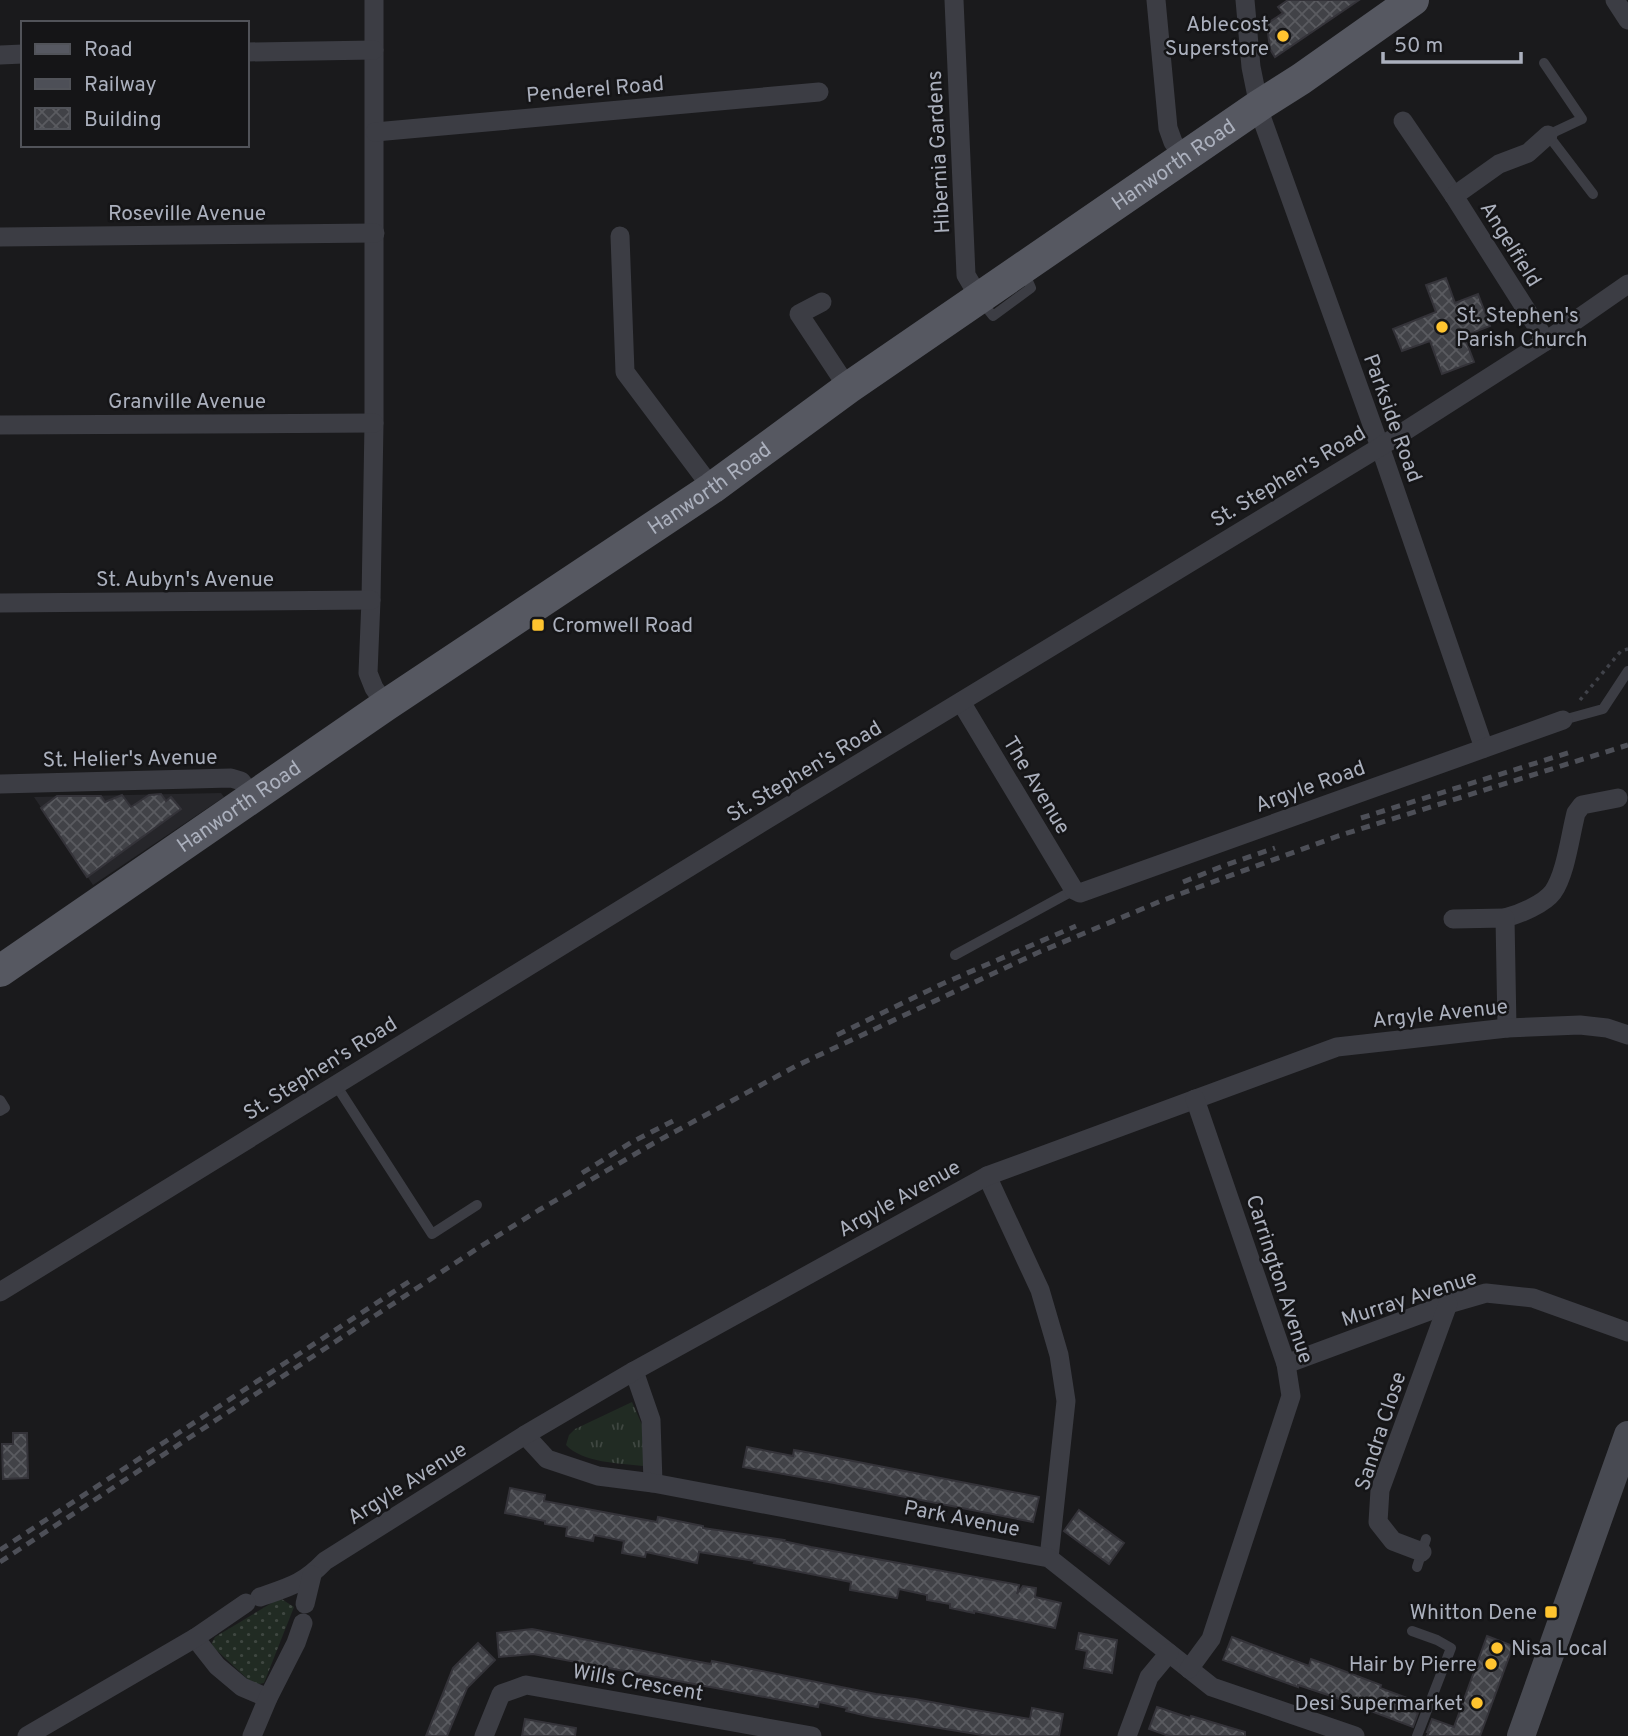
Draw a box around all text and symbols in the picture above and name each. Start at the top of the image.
place label: Ablecost Superstore [1165,12,1269,63]
legend [21,21,248,147]
scale bar [1383,21,1521,65]
marker: Ablecost Superstore [1275,28,1291,44]
text: 50 m [1394,33,1443,60]
text: Road [84,37,133,64]
street label: Hibernia Gardens [922,70,957,234]
street label: Penderel Road [525,71,665,110]
text: Railway [84,72,157,99]
text: Building [84,107,162,134]
street label: Hanworth Road [1107,114,1242,218]
street label: Angelfield [1473,197,1547,293]
street label: Roseville Avenue [108,201,266,228]
place label: St. Stephen's Parish Church [1456,303,1587,354]
marker: St. Stephen's Parish Church [1434,319,1450,335]
street label: Parkside Road [1356,351,1427,486]
street label: Granville Avenue [108,389,266,416]
street label: St. Stephen's Road [1206,420,1371,534]
street label: Hanworth Road [643,437,777,542]
street label: St. Aubyn's Avenue [96,567,274,594]
place label: Cromwell Road [552,613,693,640]
marker: Cromwell Road [530,617,546,633]
street label: St. Stephen's Road [722,715,887,829]
street label: The Avenue [996,732,1076,840]
street label: St. Helier's Avenue [42,744,218,775]
street label: Hanworth Road [172,755,307,860]
street label: Argyle Road [1252,755,1369,820]
street label: Argyle Avenue [1371,994,1509,1035]
street label: St. Stephen's Road [239,1011,403,1127]
street label: Argyle Avenue [834,1154,966,1244]
street label: Carrington Avenue [1239,1192,1319,1367]
street label: Murray Avenue [1338,1265,1481,1334]
street label: Sandra Close [1350,1369,1413,1494]
street label: Argyle Avenue [343,1437,473,1532]
street label: Park Avenue [901,1495,1022,1544]
place label: Whitton Dene [1409,1600,1537,1627]
marker: Whitton Dene [1543,1604,1559,1620]
place label: Nisa Local [1511,1636,1607,1663]
marker: Nisa Local [1489,1640,1505,1656]
place label: Hair by Pierre [1349,1652,1477,1679]
marker: Hair by Pierre [1483,1656,1499,1672]
street label: Wills Crescent [570,1659,705,1708]
place label: Desi Supermarket [1295,1691,1463,1718]
marker: Desi Supermarket [1469,1695,1485,1711]

